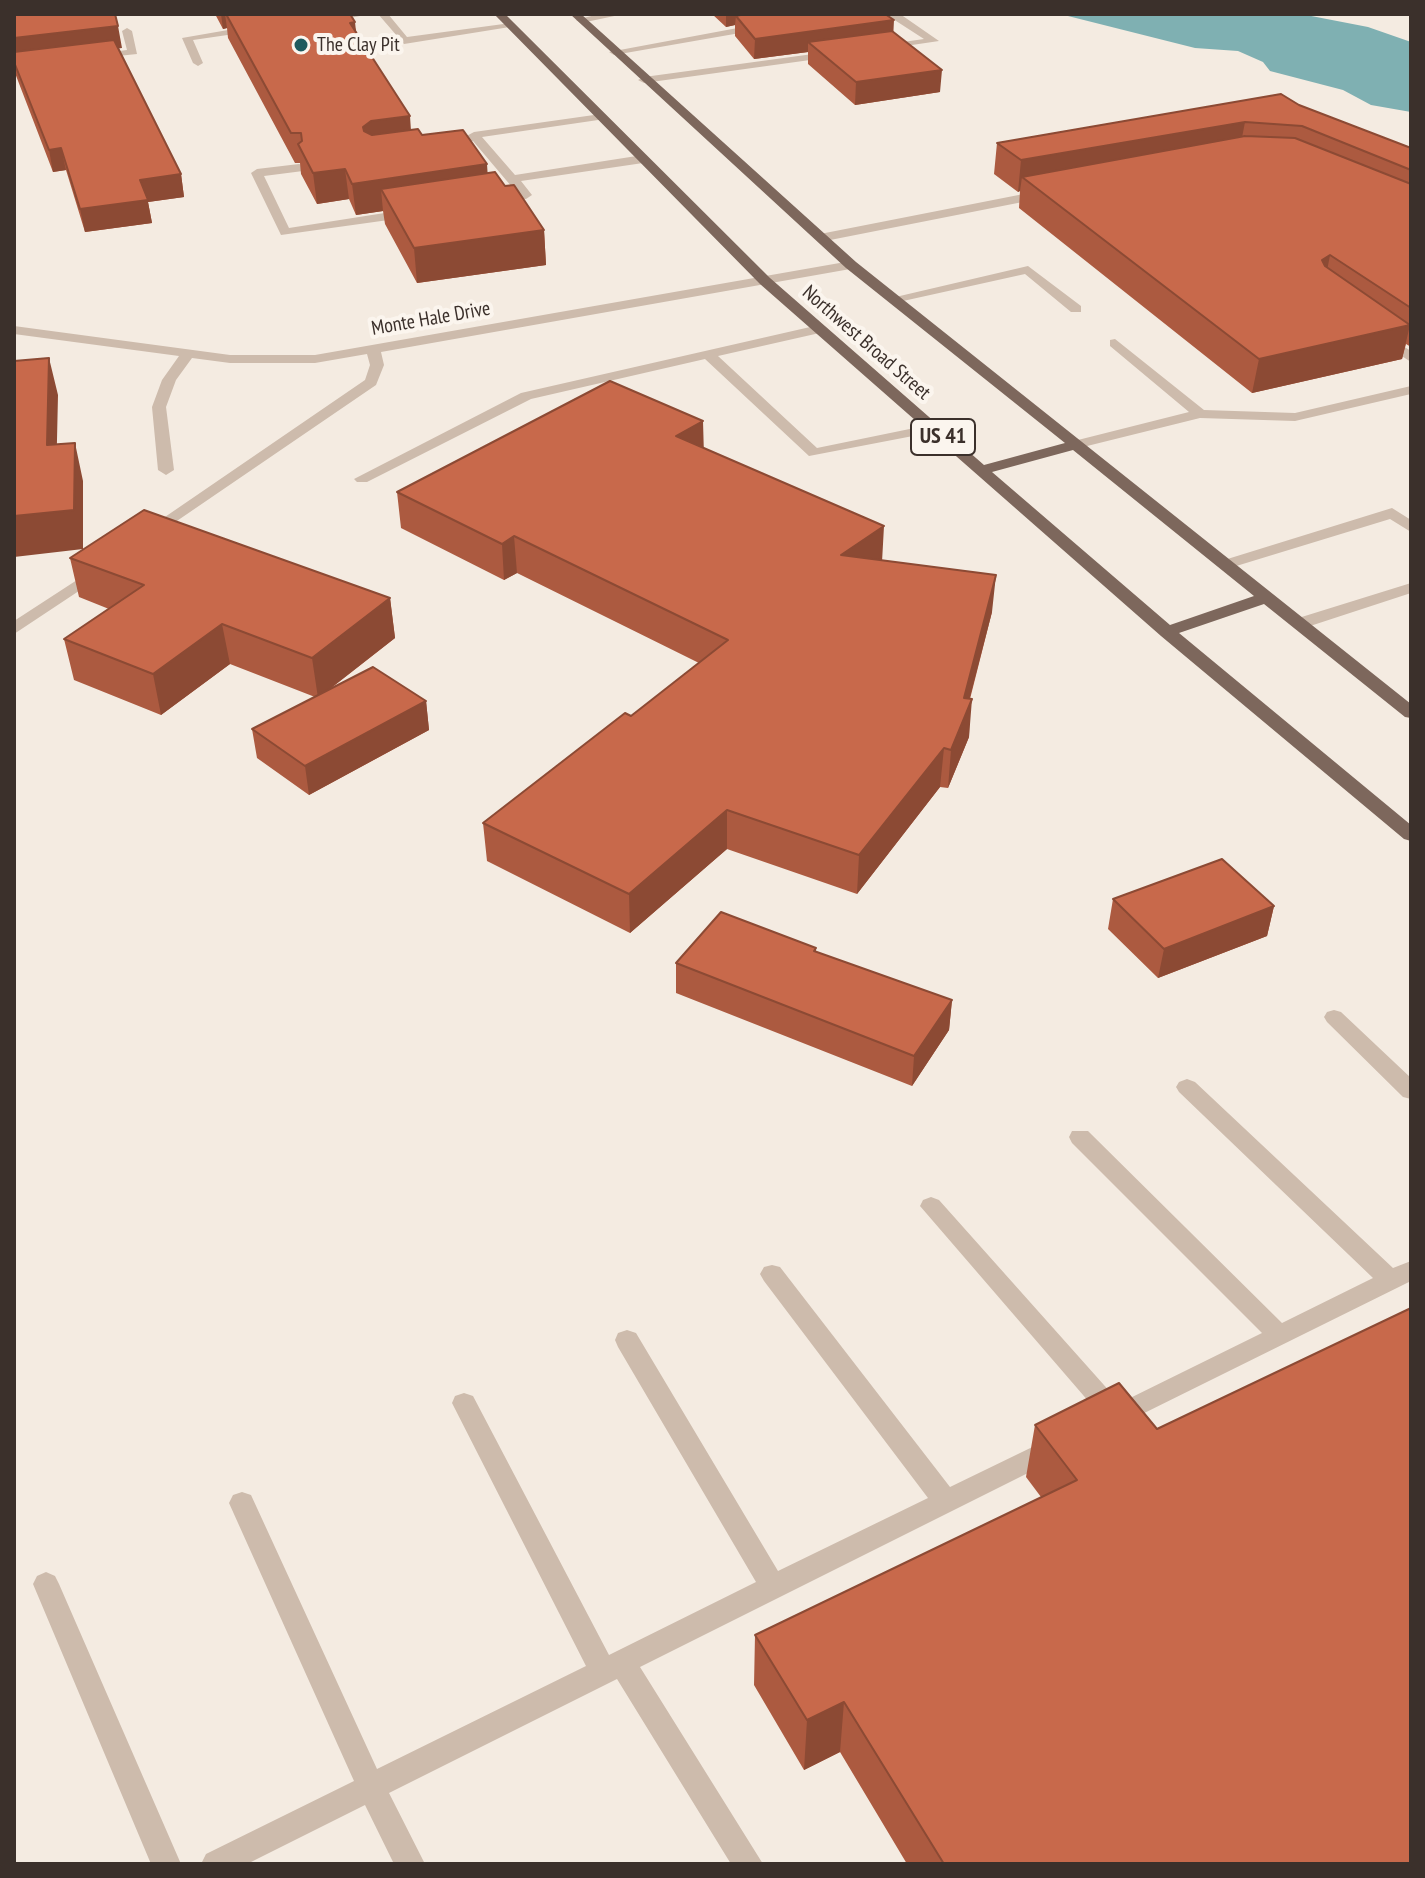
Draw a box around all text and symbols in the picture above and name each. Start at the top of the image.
place label: The Clay Pit [317,33,400,57]
marker: The Clay Pit [292,36,310,54]
street label: Northwest Broad Street [797,281,935,405]
street label: Monte Hale Drive [370,297,492,341]
road number: US 41 [911,419,975,455]

